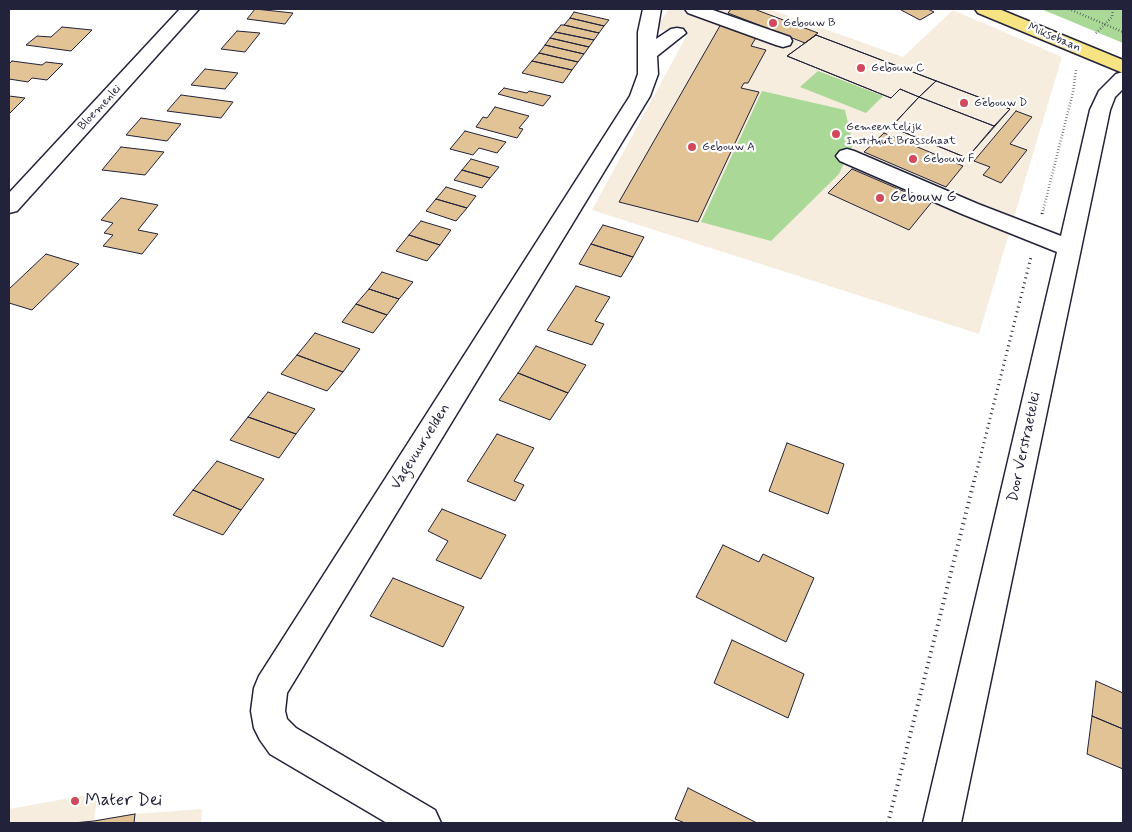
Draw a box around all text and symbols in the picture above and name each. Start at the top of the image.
place label: Gebouw B [783,16,836,30]
marker: Gebouw B [767,17,779,29]
street label: Miksebaan [1025,20,1083,56]
place label: Gebouw C [871,61,925,75]
marker: Gebouw C [855,62,867,74]
street label: Bloemenlei [75,82,125,134]
place label: Gebouw D [974,96,1027,110]
marker: Gebouw D [958,97,970,109]
place label: Gemeentelijk Instituut Brasschaat [846,120,956,148]
marker: Gemeentelijk Instituut Brasschaat [830,128,842,140]
place label: Gebouw A [702,140,755,154]
marker: Gebouw A [686,141,698,153]
place label: Gebouw F [923,152,974,166]
marker: Gebouw F [907,153,919,165]
place label: Gebouw G [890,189,956,207]
marker: Gebouw G [874,192,886,204]
street label: Door Verstraetelei [1005,390,1045,504]
street label: Vagevuurvelden [387,401,455,493]
place label: Mater Dei [85,790,162,812]
marker: Mater Dei [69,795,81,807]

